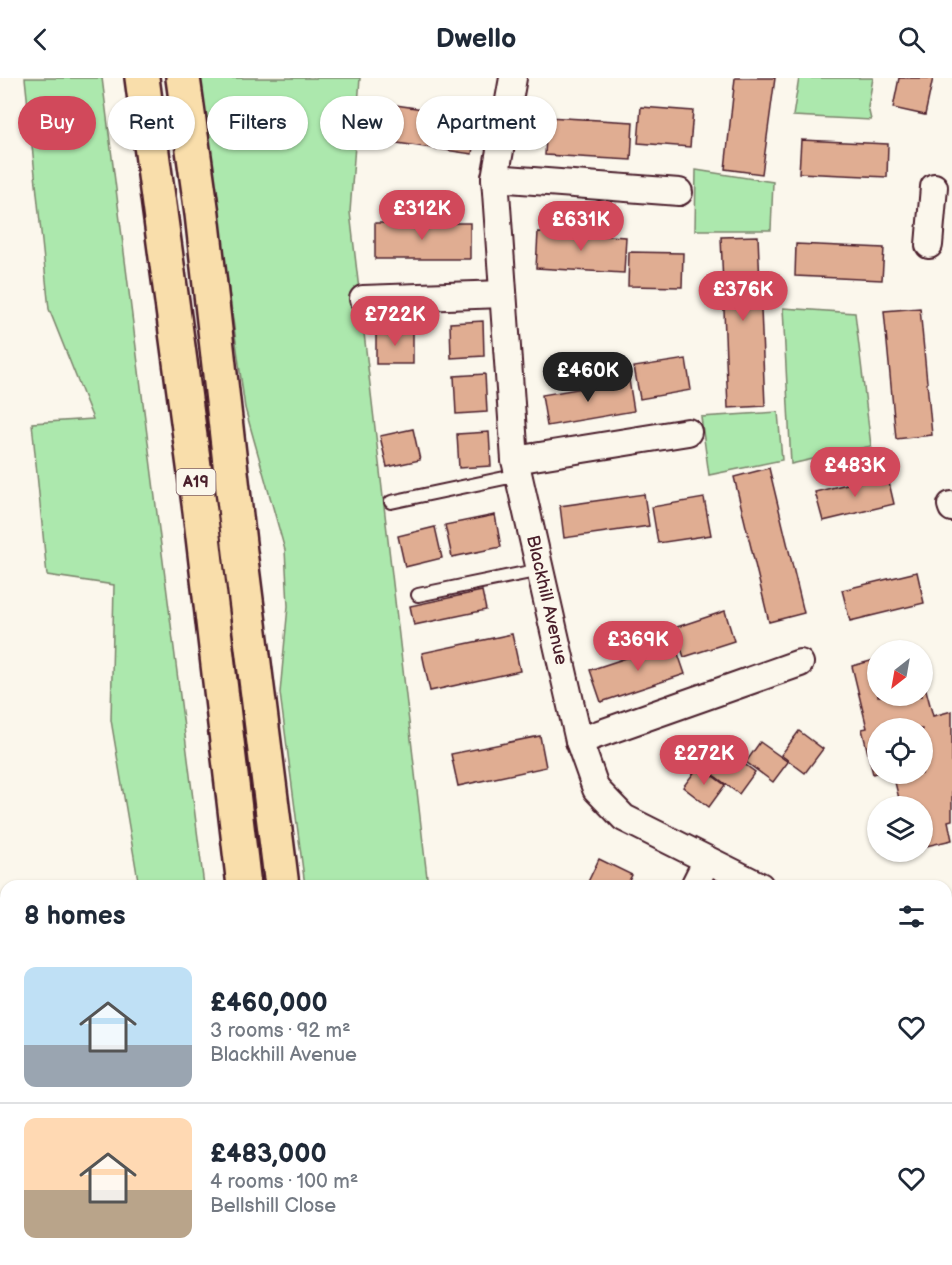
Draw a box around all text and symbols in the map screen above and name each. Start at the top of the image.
icon: back [24,23,57,56]
text: Dwello [436,23,516,55]
icon: search [895,23,928,56]
chip: Buy [18,96,96,150]
chip: Rent [108,96,195,150]
chip: Filters [207,96,308,150]
chip: New [320,96,404,150]
chip: Apartment [416,96,557,150]
pin: £312K [380,190,464,241]
text: £312K [393,197,451,221]
pin: £631K [539,201,623,252]
text: £631K [552,208,610,232]
pin: £376K [701,271,785,322]
text: £376K [713,278,773,302]
pin: £722K [353,296,437,347]
text: £722K [364,303,426,327]
pin: £460K [546,352,630,403]
text: £460K [557,359,619,383]
pin: £483K [813,447,897,498]
text: £483K [824,454,886,478]
road number: A19 [176,469,216,495]
street label: Blackhill Avenue [522,533,572,667]
pin: £369K [596,621,680,672]
text: £369K [607,628,669,652]
north arrow [867,640,933,706]
map controls [867,640,933,862]
button: locate [867,718,933,784]
pin: £272K [662,735,746,786]
text: £272K [674,742,734,766]
button: layers [867,796,933,862]
icon: filters [895,900,928,933]
text: 8 homes [24,901,126,932]
text: £460,000 [210,988,328,1019]
icon: home [72,991,144,1063]
icon: heart [895,1011,928,1044]
text: 3 rooms · 92 m² [210,1019,351,1043]
text: Blackhill Avenue [210,1043,357,1067]
text: £483,000 [210,1139,327,1170]
icon: home [72,1142,144,1214]
icon: heart [895,1162,928,1195]
text: 4 rooms · 100 m² [210,1170,358,1194]
text: Bellshill Close [210,1194,336,1218]

